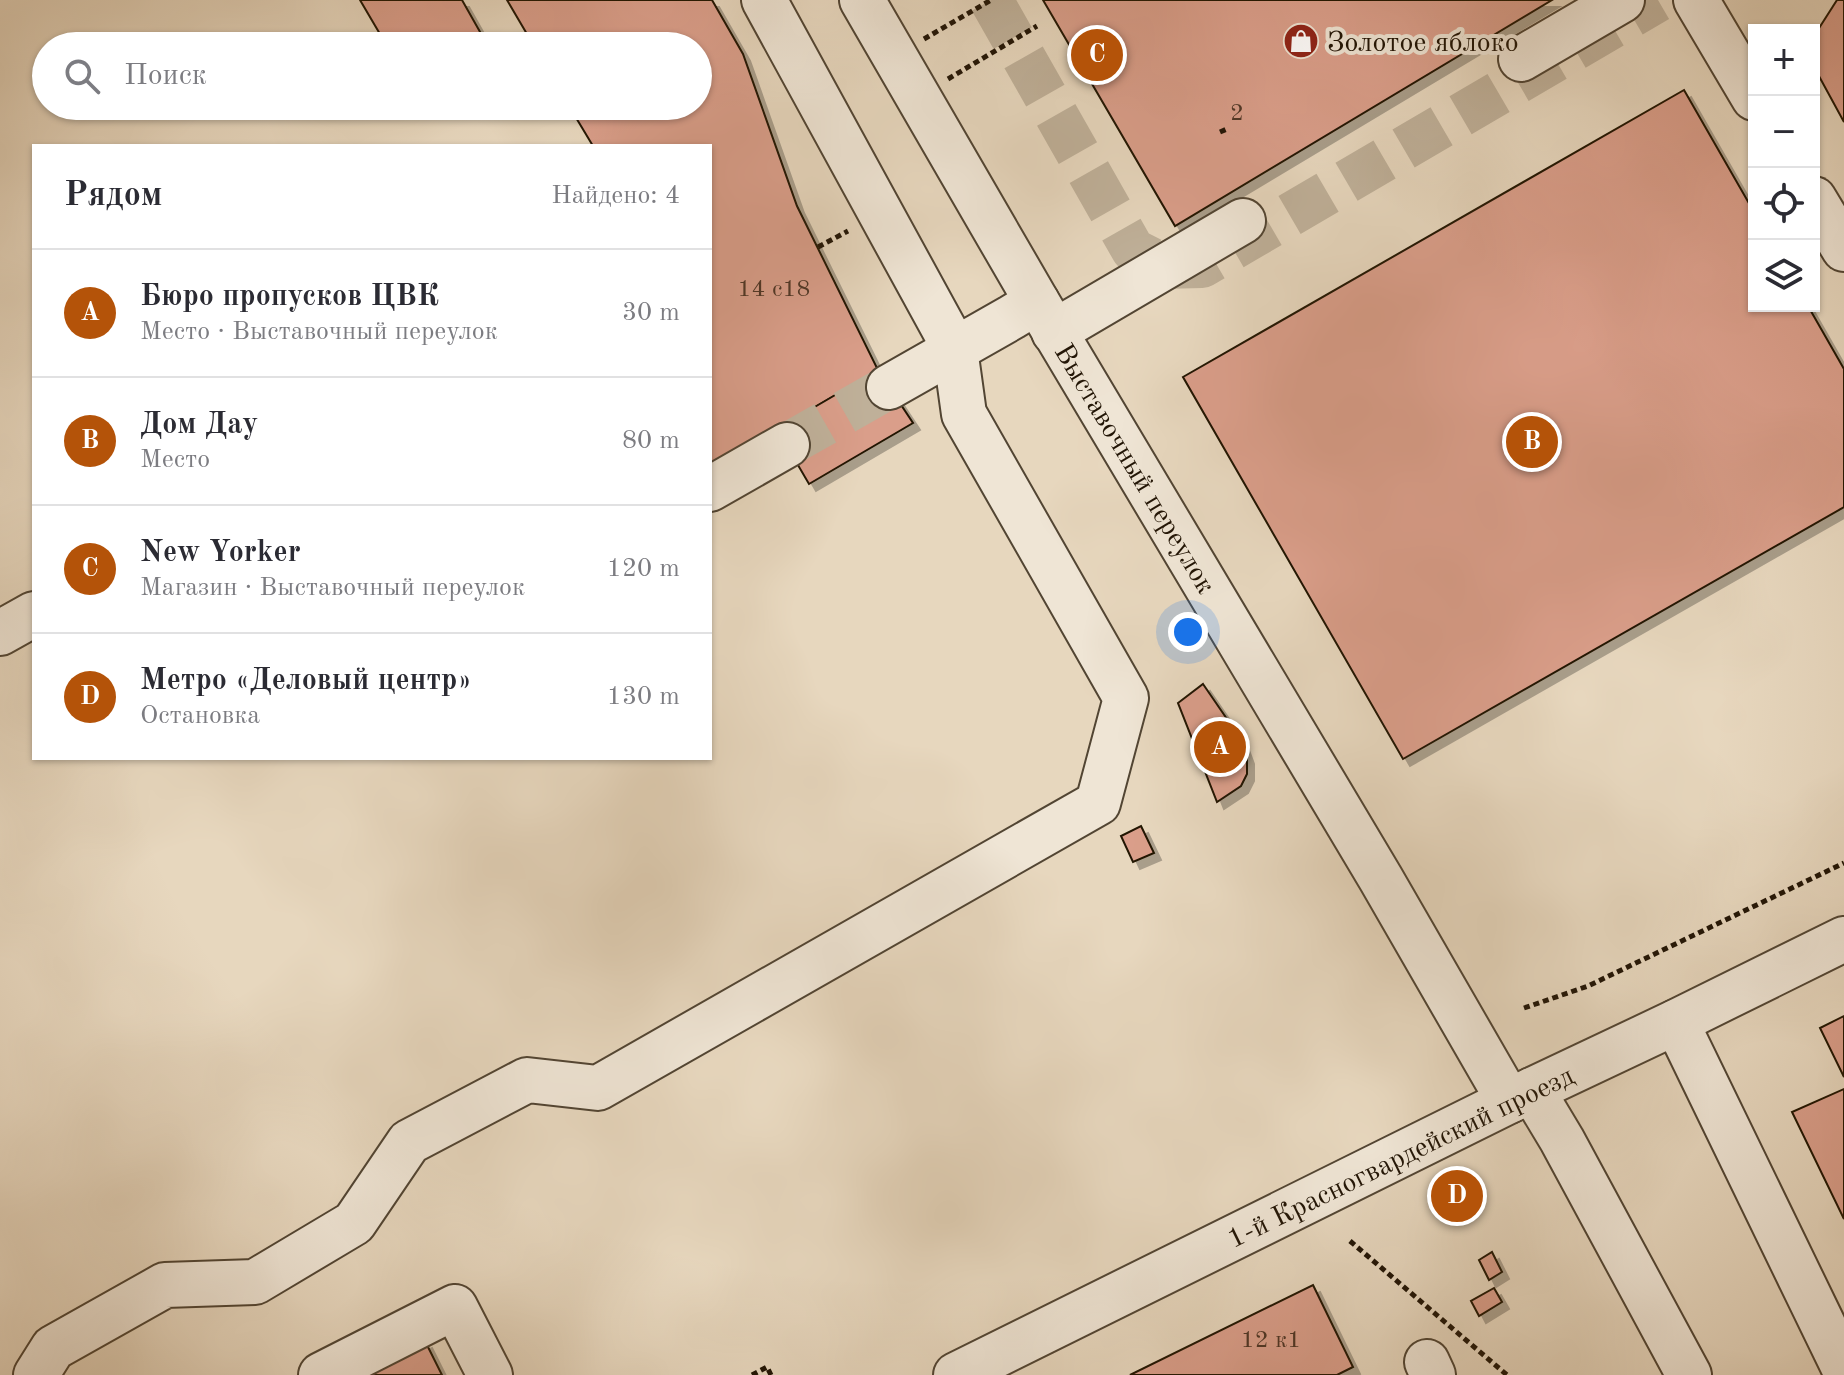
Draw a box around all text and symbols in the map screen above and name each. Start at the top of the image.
shop icon: Золотое яблоко [1282,22,1320,60]
map controls [1748,24,1820,312]
button: + [1748,24,1820,96]
pin: C [1071,25,1123,85]
place label: Золотое яблоко [1327,30,1519,58]
search box [32,32,712,120]
icon: search [60,54,104,98]
text: Поиск [124,61,207,91]
button: − [1748,96,1820,168]
house number: 2 [1230,102,1244,126]
button: locate [1748,168,1820,240]
text: Рядом [64,179,163,213]
text: Найдено: 4 [551,183,680,209]
button: layers [1748,240,1820,312]
house number: 14 с18 [738,278,810,302]
text: Бюро пропусков ЦВК [140,282,439,312]
text: A [80,300,100,326]
text: 30 m [622,300,680,326]
text: Место · Выставочный переулок [140,319,498,345]
street label: Выставочный переулок [1048,340,1219,599]
text: Дом Дау [140,410,258,440]
pin: B [1506,412,1558,472]
text: B [81,428,99,454]
text: 80 m [622,428,680,454]
text: Место [140,447,210,473]
text: New Yorker [140,538,301,568]
text: C [81,556,99,582]
text: 120 m [607,556,680,582]
text: Магазин · Выставочный переулок [140,575,525,601]
your location [1168,612,1208,652]
text: Метро «Деловый центр» [140,666,472,696]
text: D [80,684,100,710]
text: 130 m [607,684,680,710]
text: Остановка [140,703,260,729]
pin: A [1194,717,1246,777]
street label: 1-й Красногвардейский проезд [1224,1062,1579,1255]
pin: D [1431,1166,1483,1226]
house number: 12 к1 [1241,1329,1301,1353]

